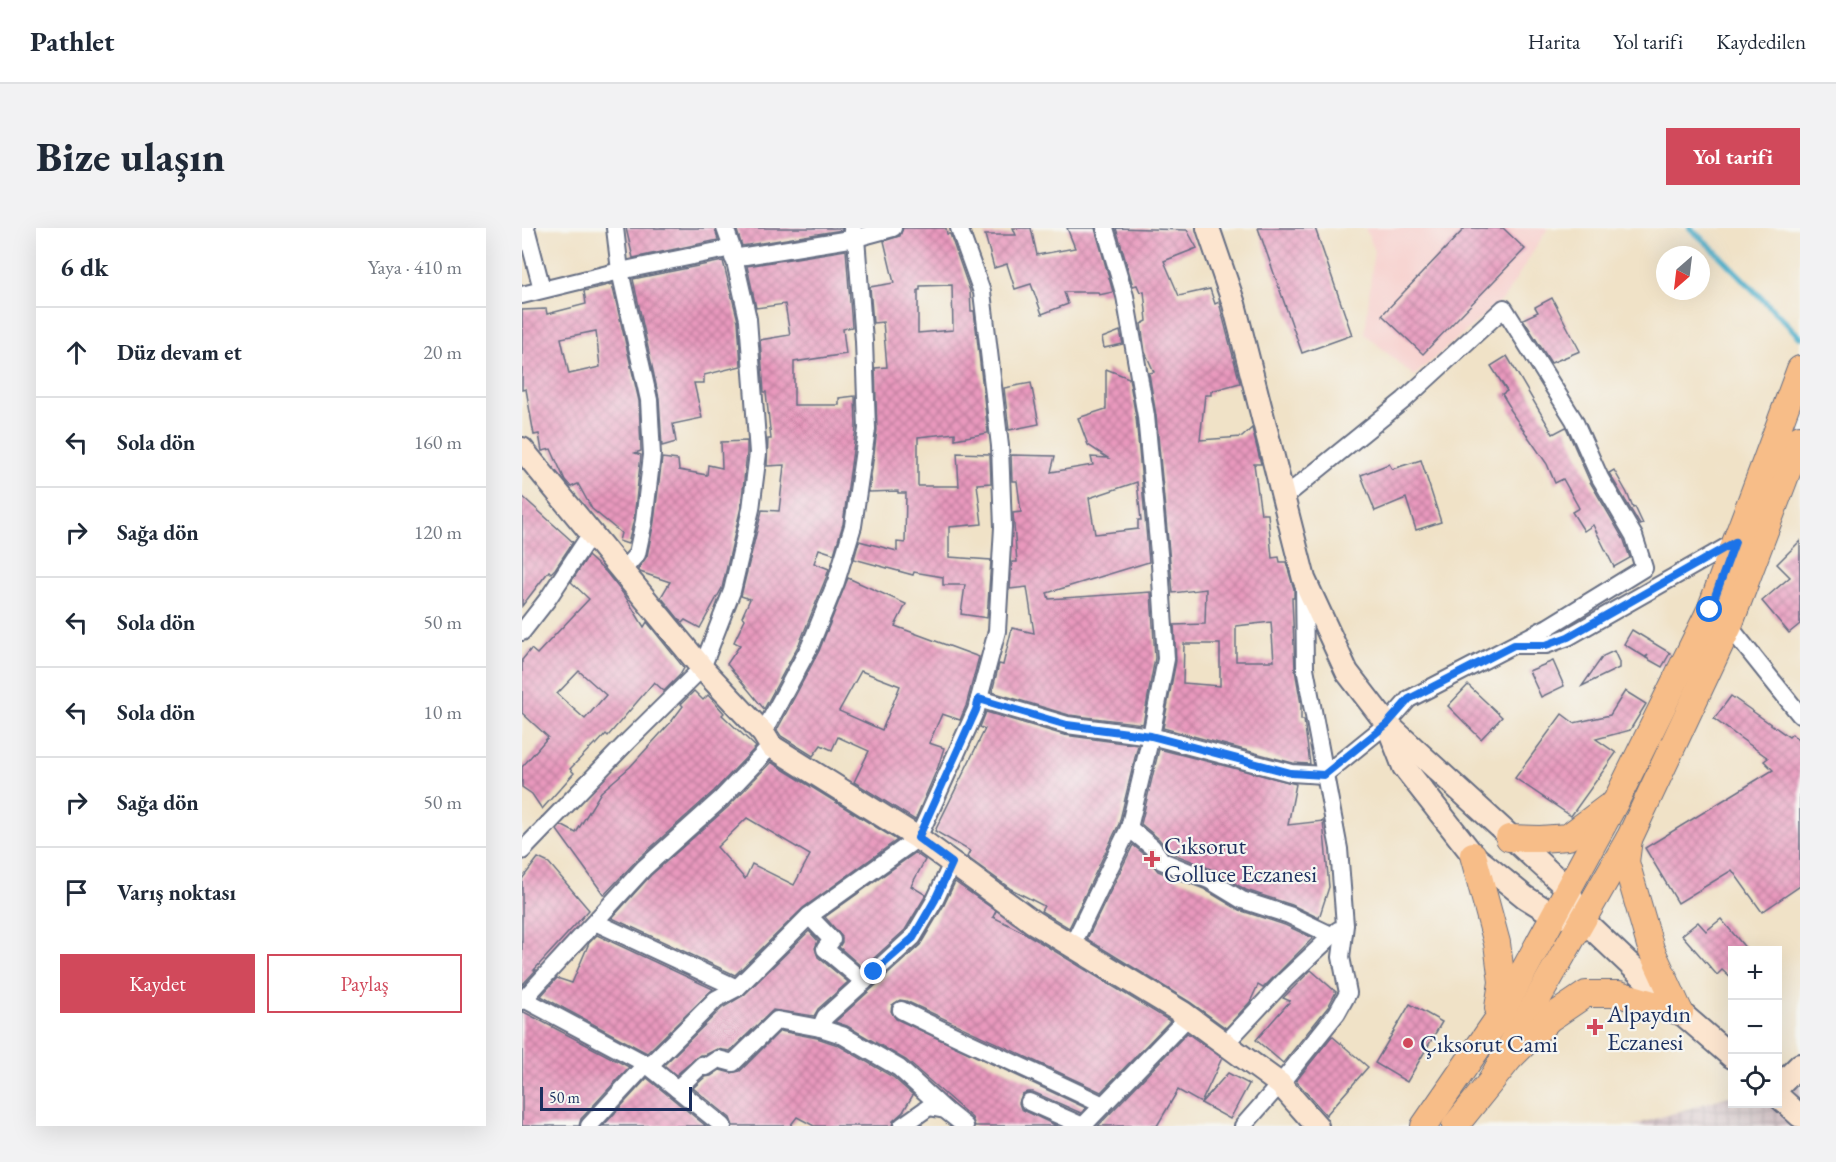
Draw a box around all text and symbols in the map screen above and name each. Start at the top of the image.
text: Pathlet [30,23,114,59]
text: Harita [1528,28,1580,55]
text: Yol tarifi [1613,28,1683,55]
text: Kaydedilen [1716,28,1806,55]
button: Yol tarifi [1666,128,1800,185]
text: Bize ulaşın [36,129,225,184]
north arrow [1656,246,1710,300]
text: 6 dk [60,250,109,284]
text: Yaya · 410 m [368,254,462,280]
icon: ahead [60,336,93,369]
text: Düz devam et [117,338,242,367]
text: 20 m [423,339,462,365]
icon: left [60,426,93,459]
text: Sola dön [117,428,195,457]
text: 160 m [414,429,462,455]
icon: right [60,516,93,549]
text: Sağa dön [117,518,199,547]
text: 120 m [414,519,462,545]
route start [1696,596,1722,622]
icon: left [60,606,93,639]
text: Sola dön [117,608,195,637]
text: 50 m [423,609,462,635]
icon: left [60,696,93,729]
text: Sola dön [117,698,195,727]
text: 10 m [423,699,462,725]
icon: right [60,786,93,819]
text: Sağa dön [117,788,199,817]
text: 50 m [423,789,462,815]
place label: Cıksorut Golluce Eczanesi [1164,830,1317,889]
marker: Cıksorut Golluce Eczanesi [1145,852,1159,866]
icon: arrive [60,876,93,909]
text: Varış noktası [117,878,236,907]
map controls [1728,946,1782,1108]
button: + [1728,946,1782,1000]
button: Kaydet [60,954,255,1013]
button: Paylaş [267,954,462,1013]
route end [860,958,886,984]
place label: Alpaydın Eczanesi [1606,998,1692,1057]
button: − [1728,1000,1782,1054]
marker: Alpaydın Eczanesi [1588,1020,1602,1034]
place label: Çıksorut Cami [1420,1028,1558,1059]
marker: Çıksorut Cami [1401,1036,1415,1050]
button: locate [1728,1054,1782,1108]
scale bar [540,1084,692,1112]
text: 50 m [549,1087,580,1108]

